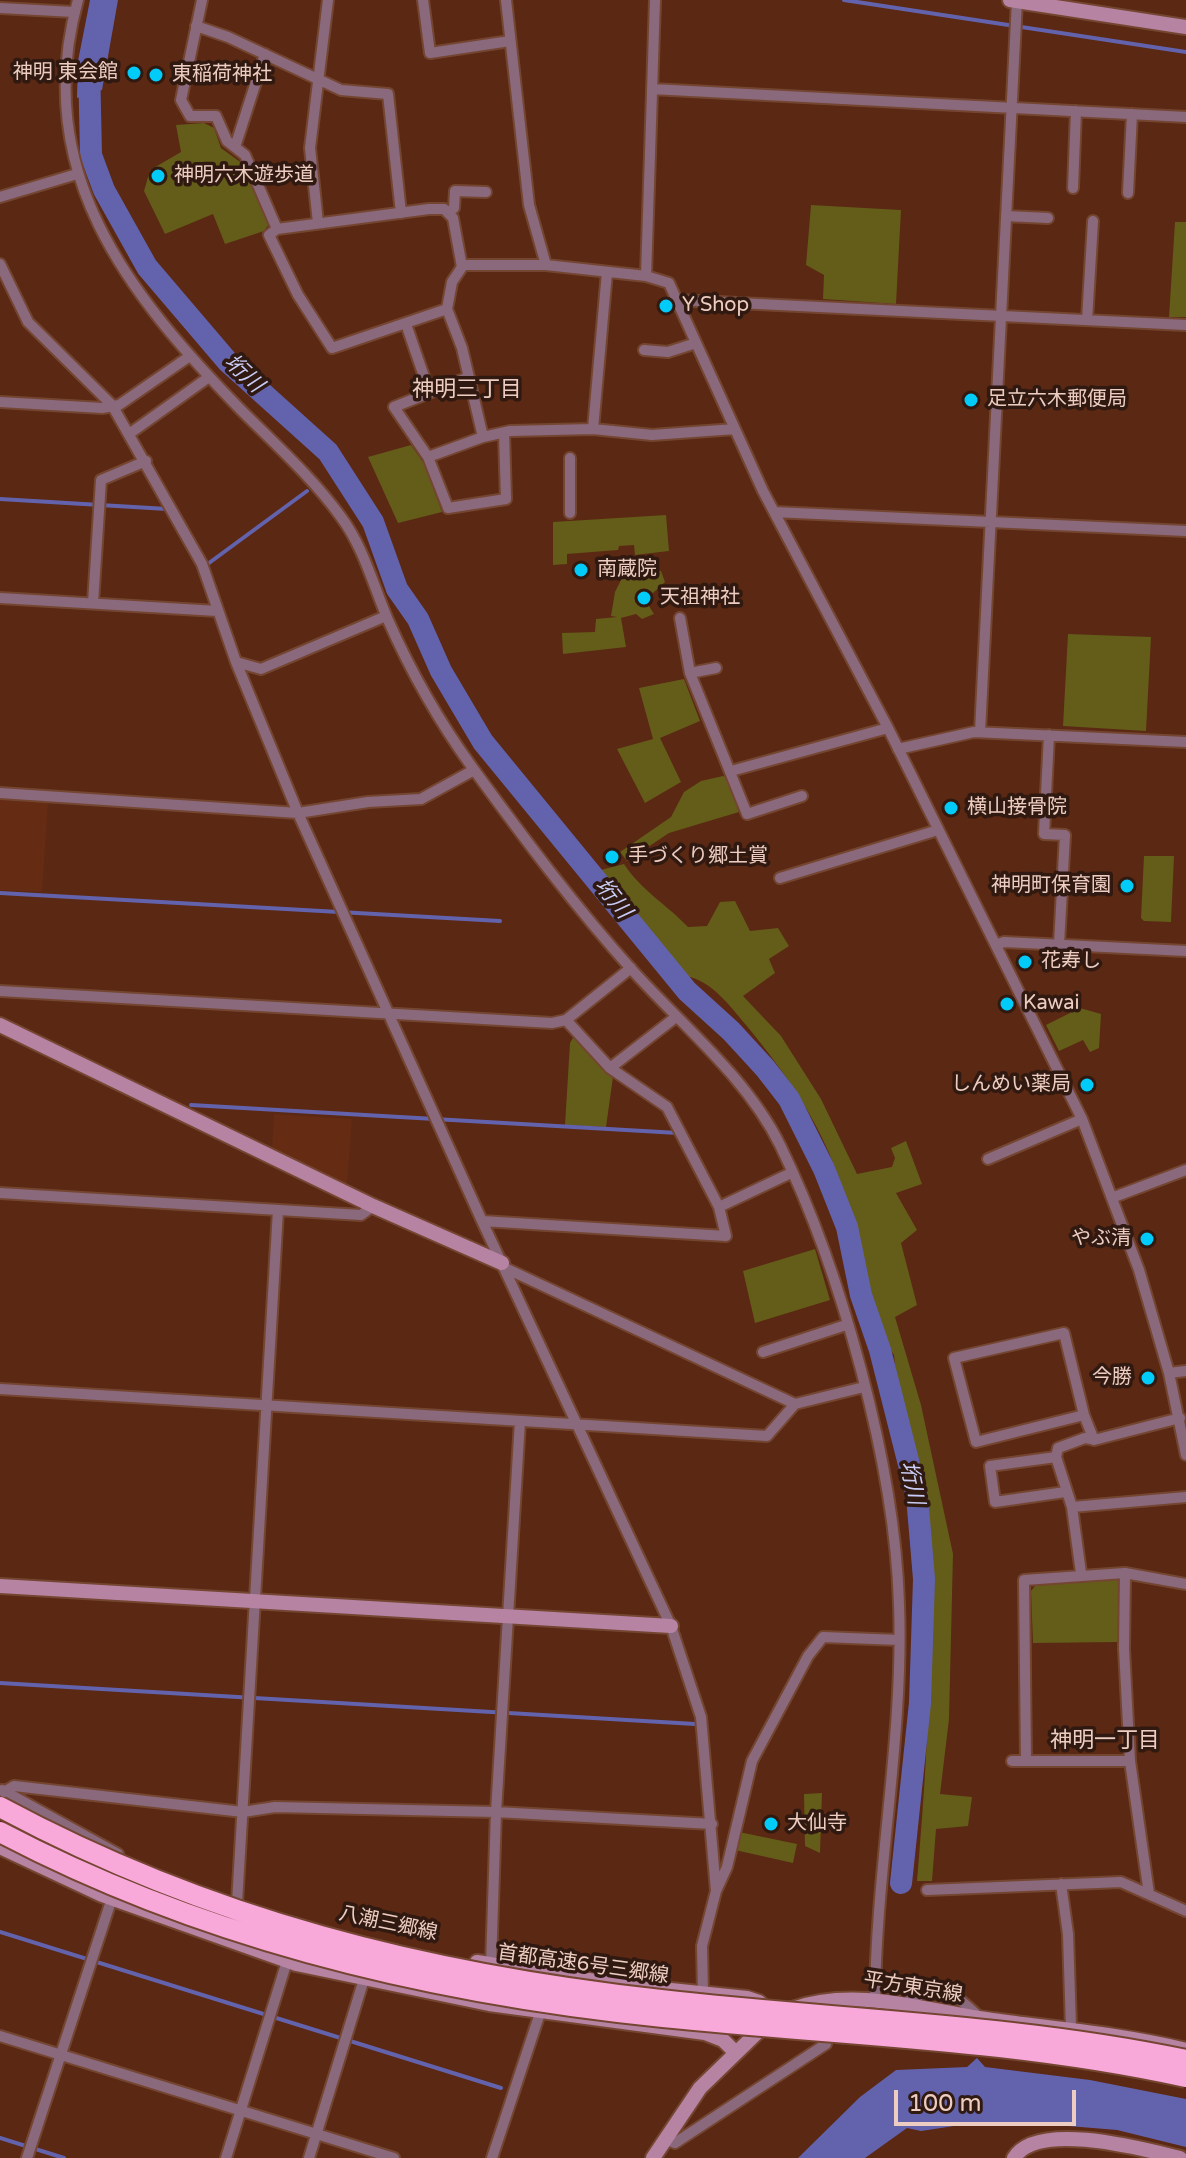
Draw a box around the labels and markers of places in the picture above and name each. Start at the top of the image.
place label: 神明 東会館 [13,61,118,85]
place label: 東稲荷神社 [172,63,272,87]
marker: 神明 東会館 [125,64,143,82]
marker: 東稲荷神社 [147,66,165,84]
place label: 神明六木遊歩道 [174,164,314,188]
marker: 神明六木遊歩道 [149,167,167,185]
place label: Y Shop [682,294,749,318]
marker: Y Shop [657,297,675,315]
place label: 足立六木郵便局 [987,388,1127,412]
marker: 足立六木郵便局 [962,391,980,409]
place label: 南蔵院 [597,558,657,582]
marker: 南蔵院 [572,561,590,579]
place label: 天祖神社 [660,586,740,610]
marker: 天祖神社 [635,589,653,607]
place label: 横山接骨院 [967,796,1067,820]
marker: 横山接骨院 [942,799,960,817]
place label: 手づくり郷土賞 [628,845,768,869]
marker: 手づくり郷土賞 [603,848,621,866]
place label: 神明町保育園 [991,874,1111,898]
marker: 神明町保育園 [1118,877,1136,895]
place label: 花寿し [1041,950,1101,974]
marker: 花寿し [1016,953,1034,971]
place label: Kawai [1023,992,1079,1016]
marker: Kawai [998,995,1016,1013]
place label: しんめい薬局 [951,1073,1071,1097]
marker: しんめい薬局 [1078,1076,1096,1094]
place label: やぶ清 [1071,1227,1131,1251]
marker: やぶ清 [1138,1230,1156,1248]
place label: 今勝 [1092,1366,1132,1390]
marker: 今勝 [1139,1369,1157,1387]
place label: 大仙寺 [787,1812,847,1836]
marker: 大仙寺 [762,1815,780,1833]

